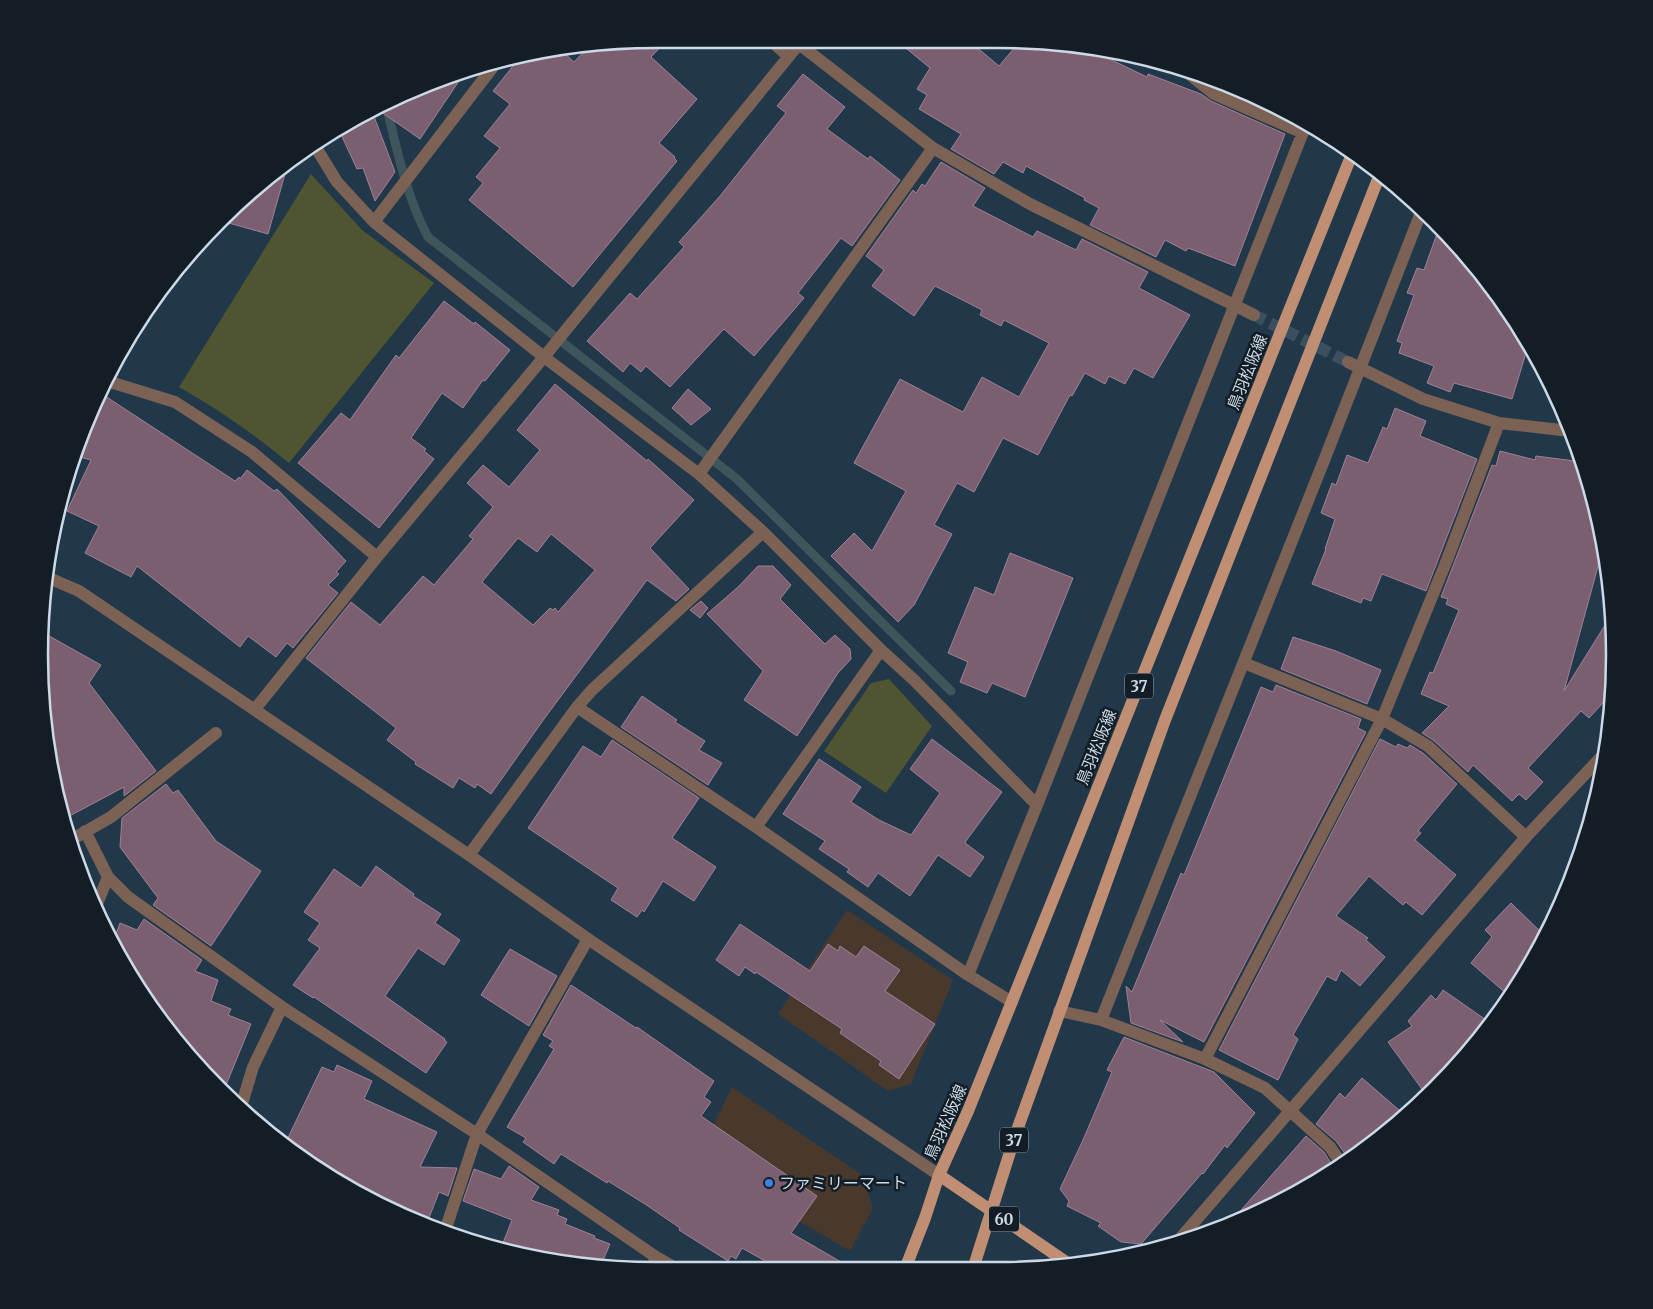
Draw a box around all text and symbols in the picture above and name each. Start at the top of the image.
street label: 鳥羽松阪線 [1223,331,1271,413]
road number: 37 [1125,674,1153,698]
street label: 鳥羽松阪線 [1072,706,1120,788]
street label: 鳥羽松阪線 [920,1081,970,1163]
road number: 37 [1000,1128,1028,1152]
place label: ファミリーマート [779,1173,907,1193]
marker: ファミリーマート [763,1177,775,1189]
road number: 60 [989,1206,1019,1232]

